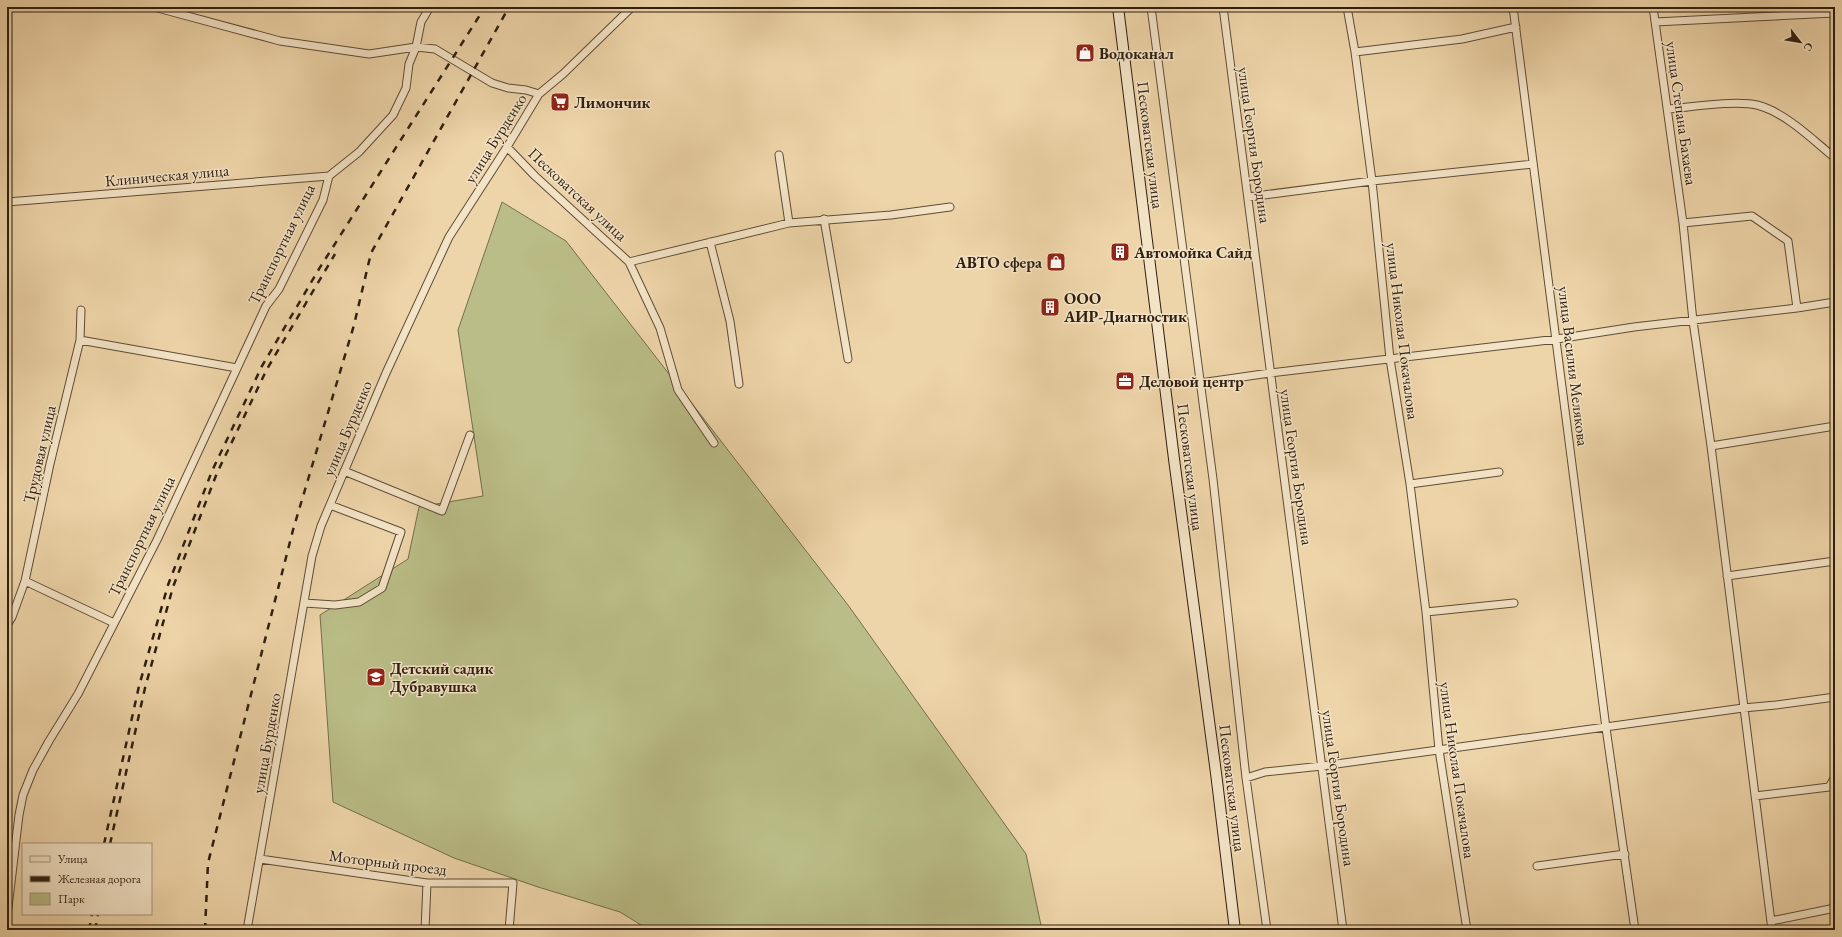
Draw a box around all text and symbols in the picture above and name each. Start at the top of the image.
north arrow [1780,22,1820,62]
street label: улица Степана Бахаева [1661,40,1702,187]
text: С [1800,40,1817,54]
shop icon: Водоканал [1074,42,1096,64]
place label: Водоканал [1099,43,1174,64]
street label: улица Георгия Бородина [1233,66,1276,225]
street label: Песковатская улица [1132,80,1169,211]
street label: улица Бурденко [460,89,531,187]
supermarket icon: Лимончик [549,91,571,113]
place label: Лимончик [574,92,651,113]
street label: Песковатская улица [524,143,632,246]
street label: Клиническая улица [104,160,231,191]
street label: Транспортная улица [243,180,320,308]
building icon: Автомойка Сайд [1109,241,1131,263]
street label: улица Николая Покачалова [1381,241,1424,421]
place label: Автомойка Сайд [1133,242,1253,263]
shop icon: АВТО сфера [1045,251,1067,273]
place label: АВТО сфера [954,252,1043,273]
street label: улица Василия Мелякова [1553,285,1594,448]
place label: ООО АИР-Диагностик [1063,288,1187,327]
building icon: ООО АИР-Диагностик [1039,296,1061,318]
office icon: Деловой центр [1114,370,1136,392]
place label: Деловой центр [1139,371,1244,392]
street label: улица Бурденко [318,377,377,479]
street label: улица Георгия Бородина [1275,388,1318,547]
street label: Песковатская улица [1172,402,1209,533]
street label: Трудовая улица [18,403,61,505]
street label: Транспортная улица [103,472,180,600]
place label: Детский садик Дубравушка [390,658,493,697]
school or university icon: Детский садик Дубравушка [365,666,387,688]
street label: улица Николая Покачалова [1435,680,1480,860]
street label: улица Бурденко [247,691,286,795]
street label: улица Георгия Бородина [1317,709,1360,868]
street label: Песковатская улица [1214,723,1251,854]
legend [22,843,152,915]
street label: Моторный проезд [328,845,449,880]
text: Улица [57,851,88,867]
text: Железная дорога [57,871,141,887]
text: Парк [58,891,85,907]

